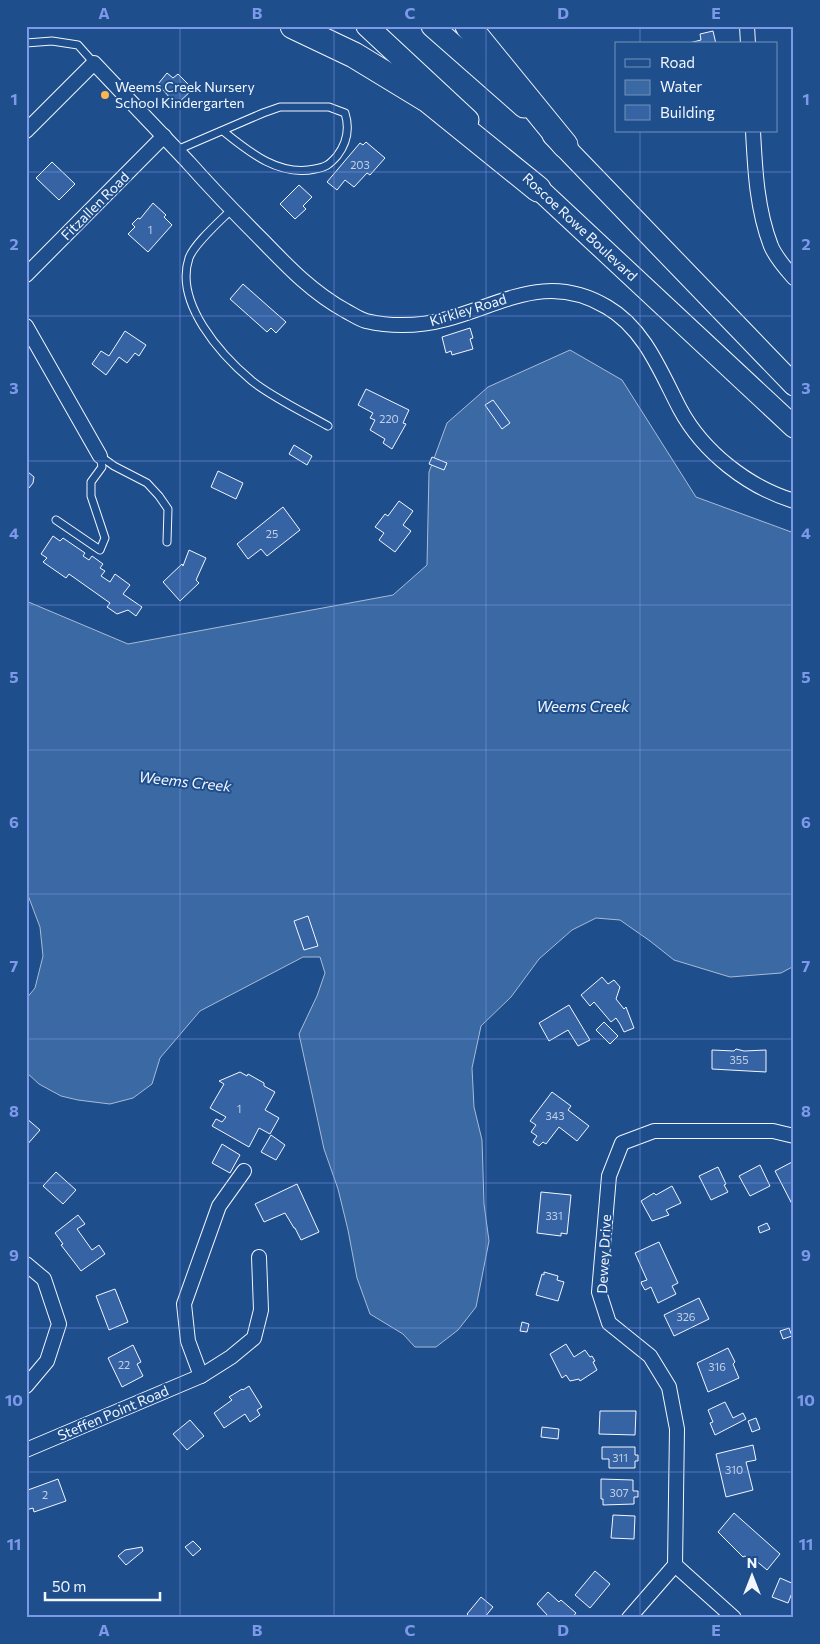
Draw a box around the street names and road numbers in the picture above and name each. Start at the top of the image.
street label: Fitzallen Road [57,168,132,243]
street label: Roscoe Rowe Boulevard [519,169,641,284]
street label: Kirkley Road [427,290,508,329]
street label: Dewey Drive [593,1214,614,1294]
street label: Steffen Point Road [55,1381,171,1444]

